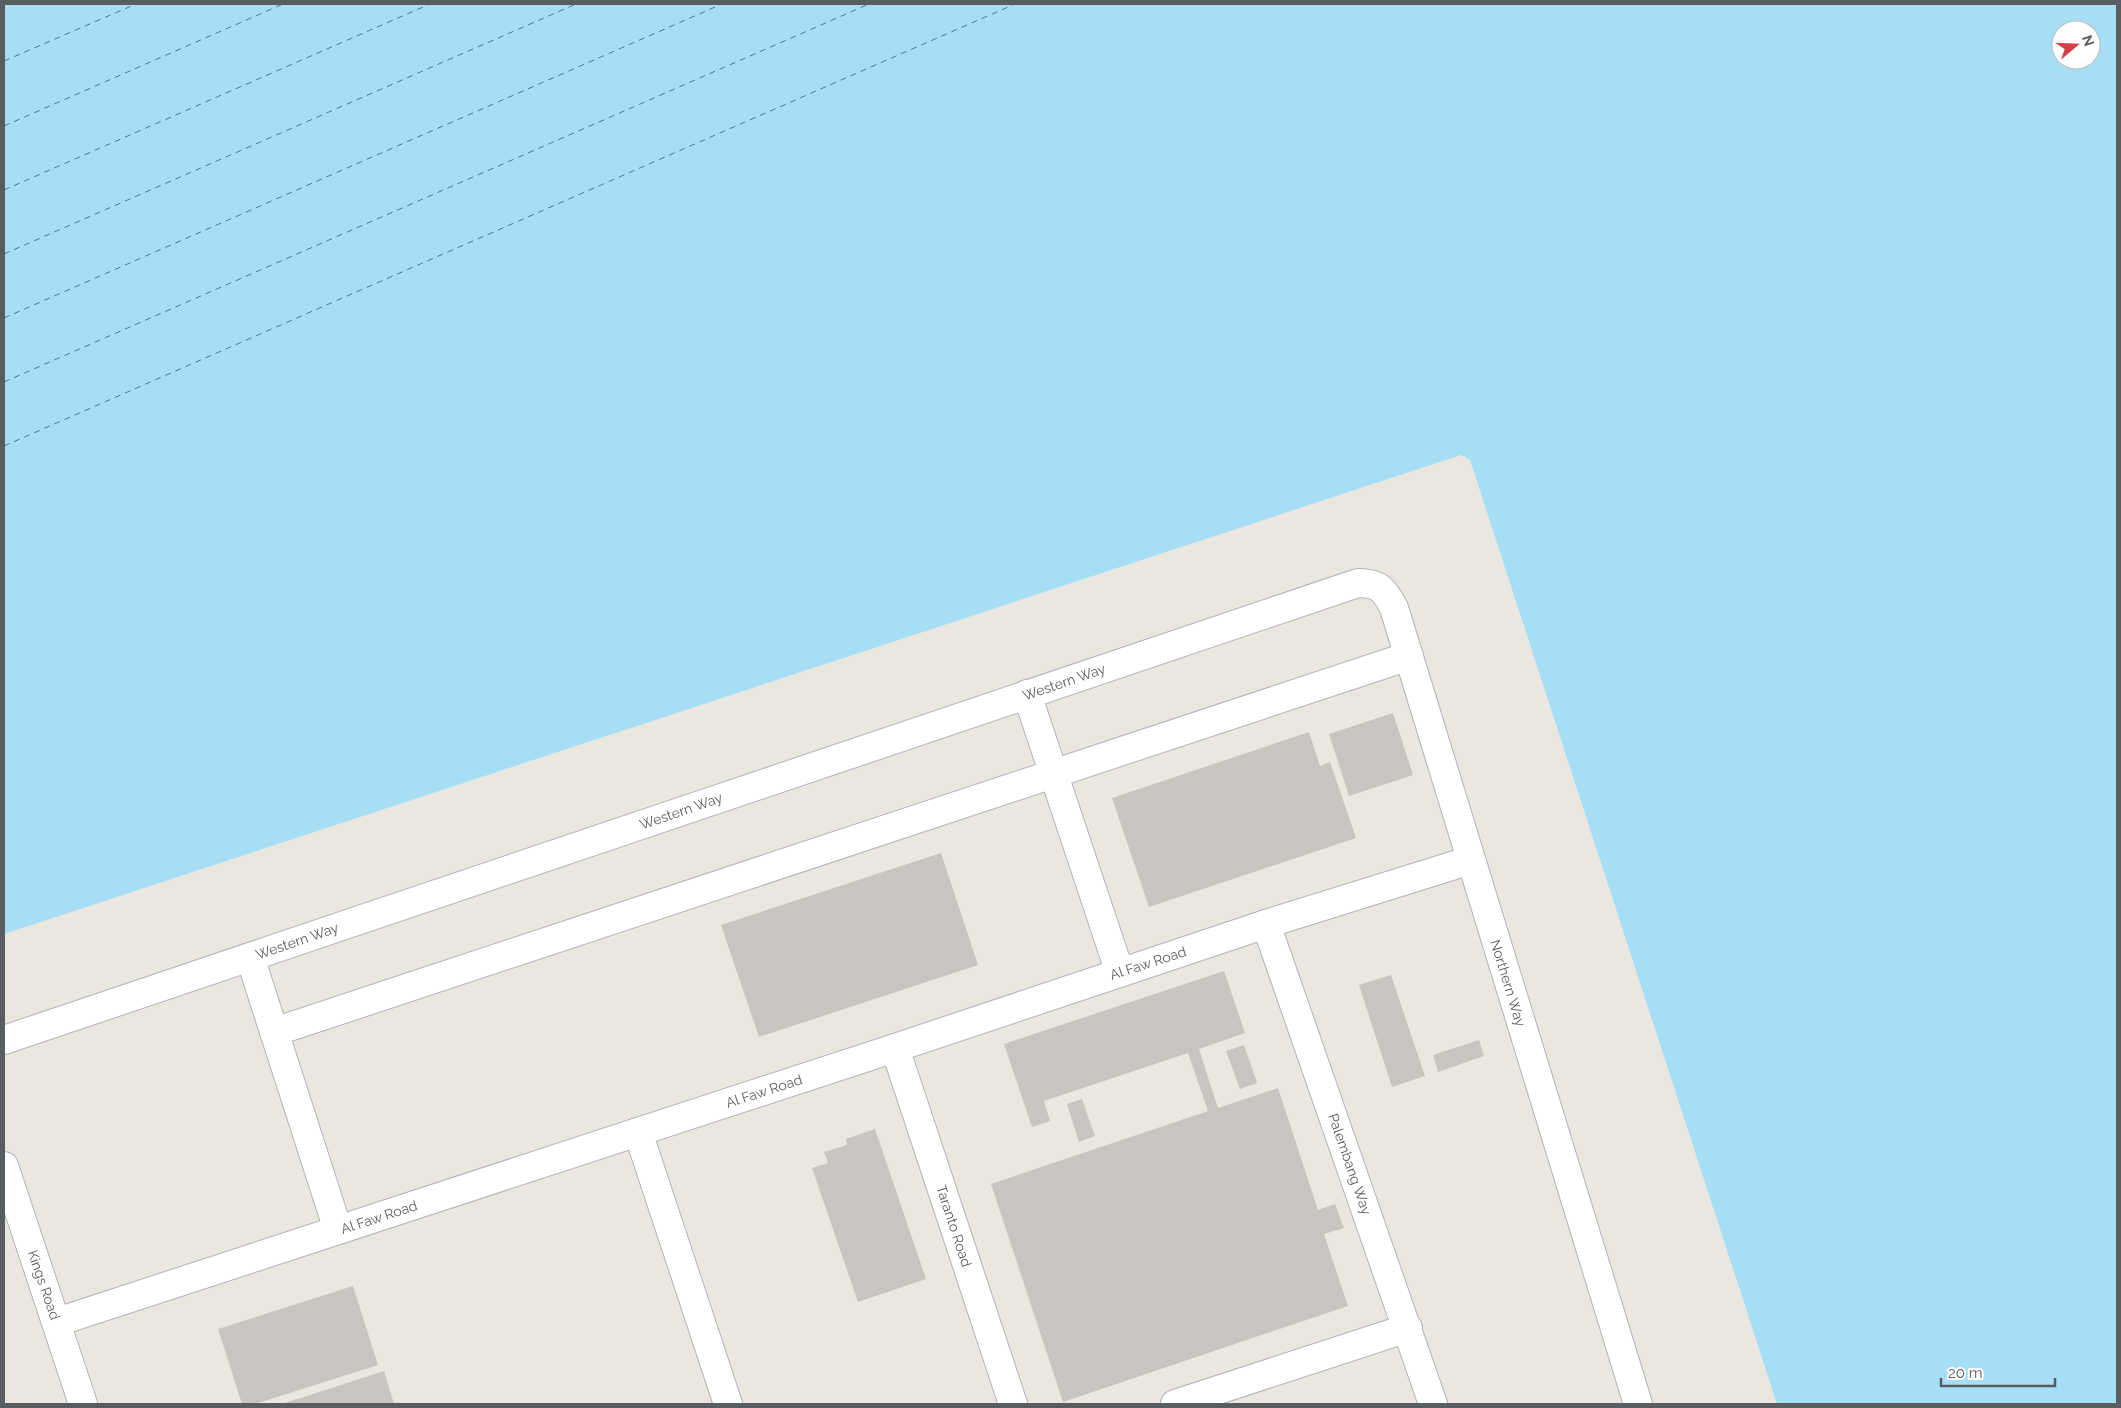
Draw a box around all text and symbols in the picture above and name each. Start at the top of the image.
north arrow [2051,20,2101,70]
text: N [2079,33,2098,48]
street label: Western Way [1020,660,1108,704]
street label: Western Way [637,789,725,833]
street label: Western Way [253,919,341,963]
street label: Northern Way [1487,938,1529,1029]
street label: Al Faw Road [1108,943,1188,983]
street label: Al Faw Road [724,1071,804,1111]
street label: Palembang Way [1325,1111,1375,1217]
street label: Taranto Road [933,1183,975,1269]
street label: Al Faw Road [339,1197,419,1237]
street label: Kings Road [25,1248,63,1322]
scale bar [1941,1356,2055,1388]
text: 20 m [1948,1364,1983,1382]

